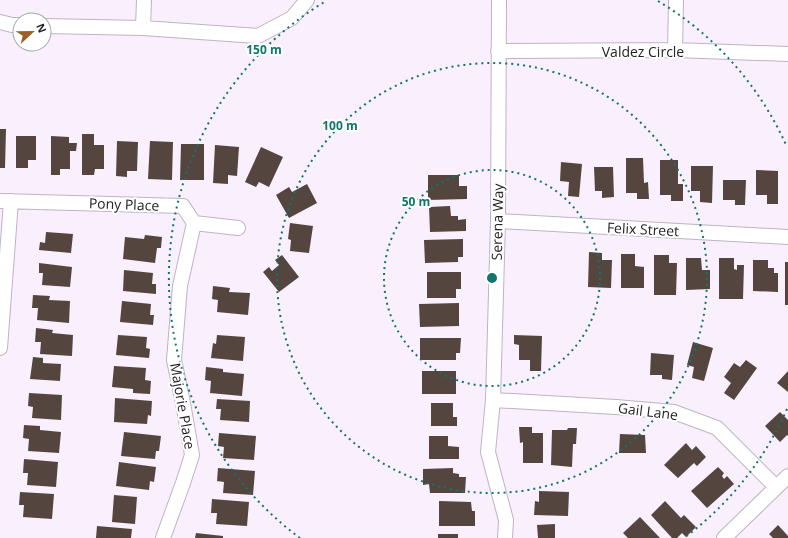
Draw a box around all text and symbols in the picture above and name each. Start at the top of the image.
north arrow [12,12,52,52]
text: N [33,21,50,35]
text: 150 m [246,41,282,58]
street label: Valdez Circle [602,42,684,61]
text: 100 m [322,117,358,134]
street label: Serena Way [487,182,507,261]
street label: Pony Place [88,193,160,215]
text: 50 m [402,193,430,210]
street label: Felix Street [606,218,680,240]
centre of rings [485,271,499,285]
street label: Majorie Place [166,361,200,451]
street label: Gail Lane [617,398,679,424]

